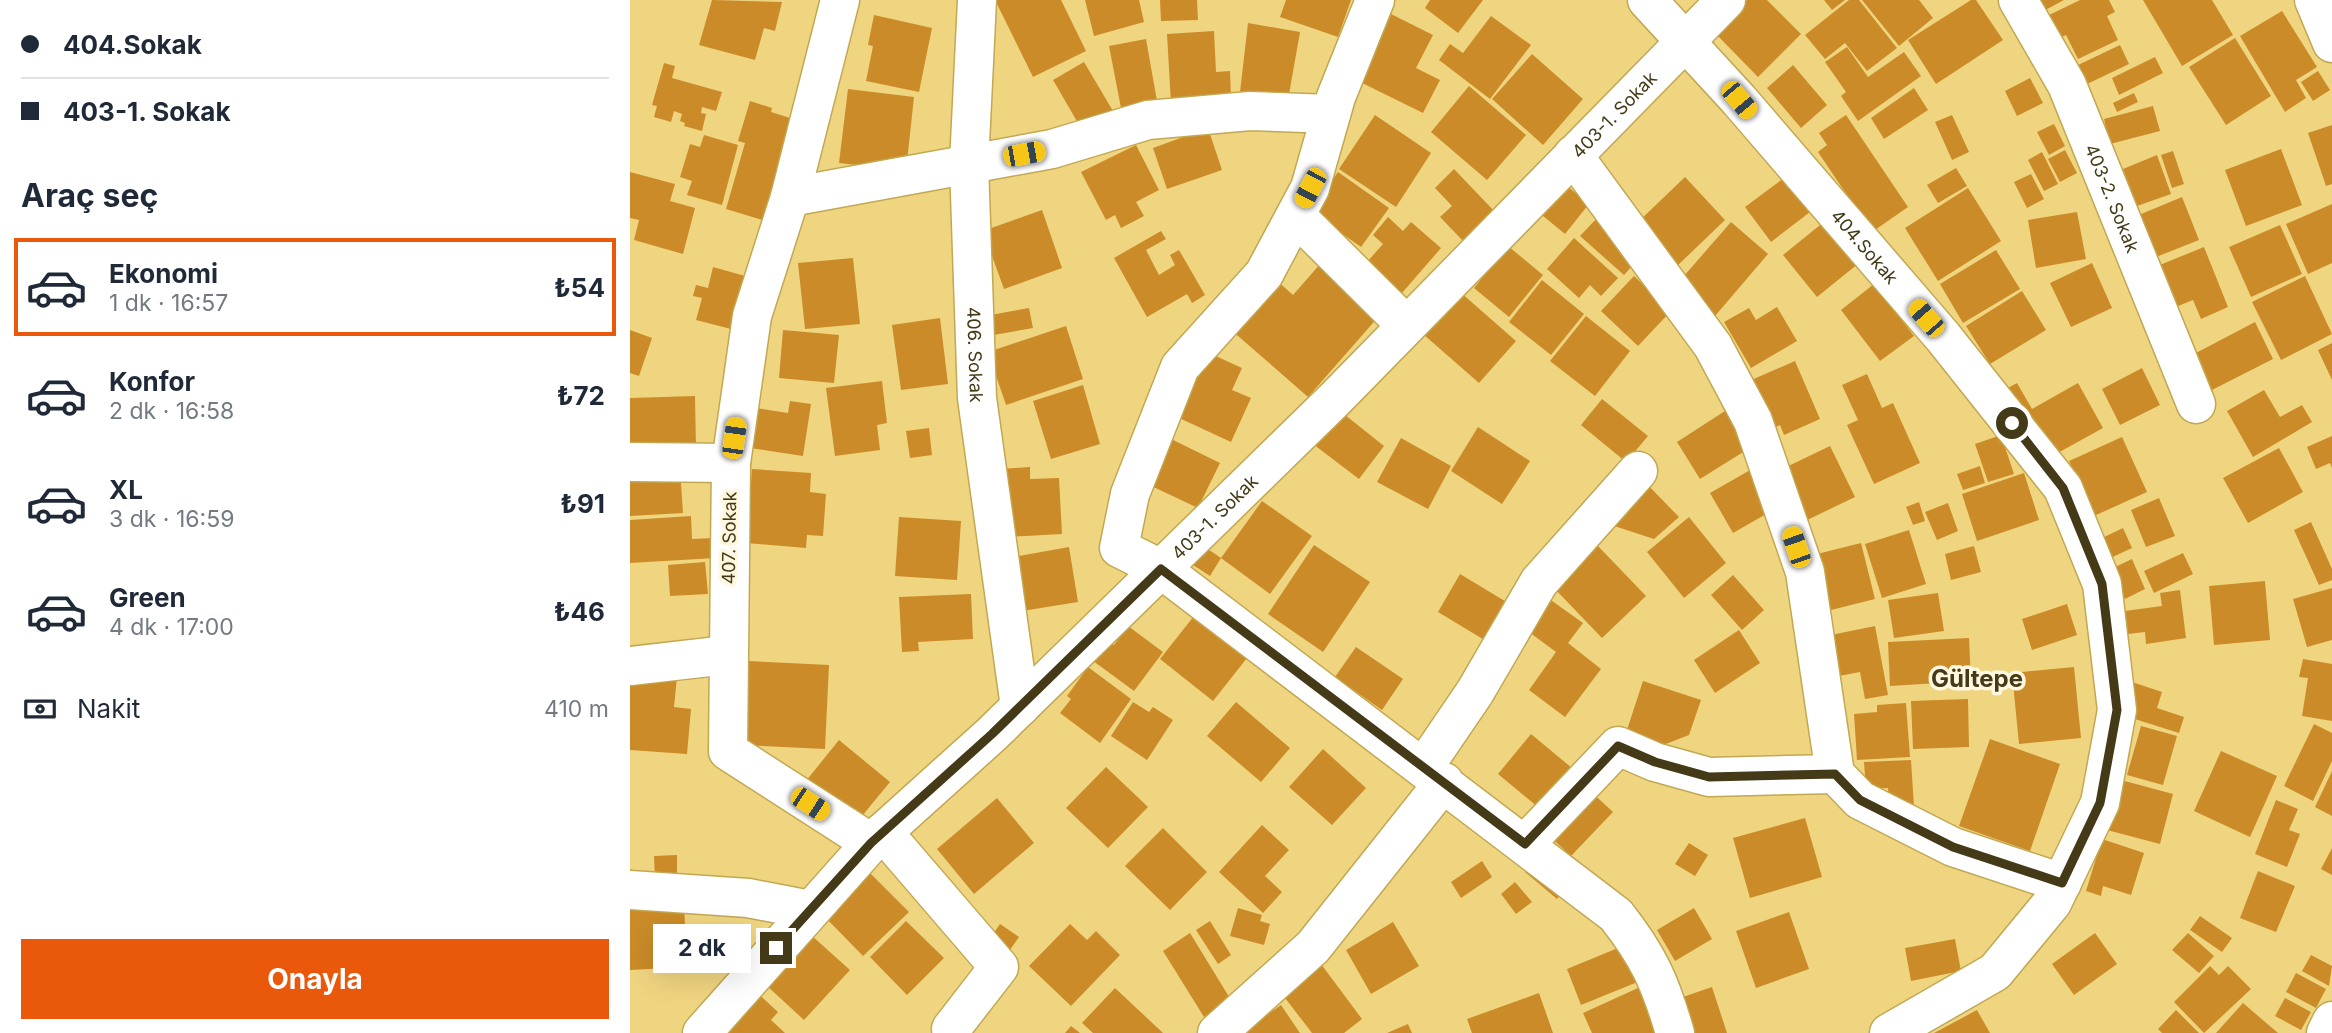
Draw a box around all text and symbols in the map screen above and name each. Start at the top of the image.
text: 404.Sokak [63,29,202,60]
street label: 403-1. Sokak [1567,67,1661,162]
car [1718,77,1761,123]
text: 403-1. Sokak [63,96,231,127]
car [1002,140,1047,168]
street label: 403-2. Sokak [2081,141,2144,255]
car [1291,165,1330,211]
text: Araç seç [21,176,158,215]
street label: 404.Sokak [1827,205,1903,288]
icon: car [25,256,88,319]
text: Ekonomi [109,258,218,289]
text: ₺54 [554,272,605,303]
text: 1 dk · 16:57 [109,289,228,317]
car [1905,295,1948,341]
street label: 406. Sokak [963,306,988,403]
icon: car [25,364,88,427]
text: Konfor [109,366,195,397]
text: ₺72 [557,380,605,411]
text: 2 dk · 16:58 [109,397,234,425]
route start [1996,407,2028,439]
car [721,416,748,460]
street label: 403-1. Sokak [1167,470,1262,564]
icon: car [25,472,88,535]
text: XL [109,474,143,505]
text: ₺91 [560,488,605,519]
street label: 407. Sokak [718,491,740,585]
text: 3 dk · 16:59 [109,505,234,533]
car [1780,524,1813,570]
icon: car [25,580,88,643]
text: Green [109,582,186,613]
text: ₺46 [554,596,605,627]
text: 4 dk · 17:00 [109,613,234,641]
district label: Gültepe [1931,664,2023,693]
icon: cash [21,690,59,728]
text: Nakit [77,693,140,724]
text: 410 m [544,695,609,723]
car [787,784,834,824]
callout: 2 dk [654,923,752,972]
route end [760,932,792,964]
text: 2 dk [678,934,726,962]
button: Onayla [21,939,609,1019]

